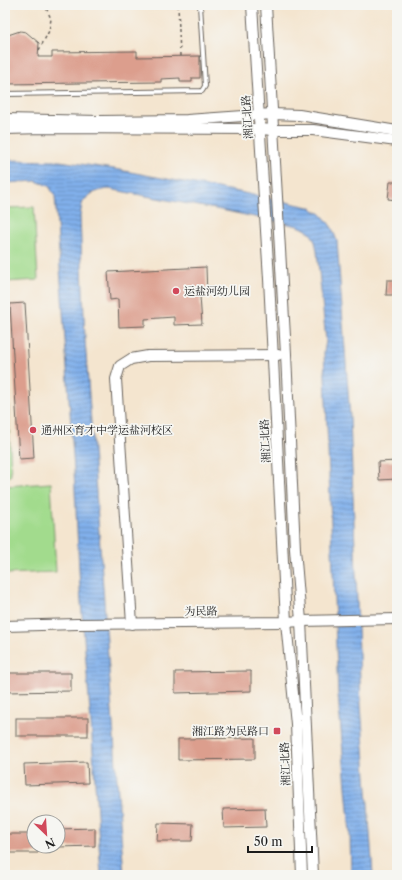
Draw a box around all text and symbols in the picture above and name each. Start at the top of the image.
street label: 湘江北路 [238,95,256,139]
place label: 运盐河幼儿园 [184,284,250,298]
marker: 运盐河幼儿园 [171,286,181,296]
street label: 湘江北路 [257,419,273,463]
place label: 通州区育才中学运盐河校区 [41,423,173,437]
marker: 通州区育才中学运盐河校区 [28,425,38,435]
street label: 为民路 [184,604,218,618]
place label: 湘江路为民路口 [192,724,269,738]
marker: 湘江路为民路口 [272,726,282,736]
street label: 湘江北路 [277,742,293,786]
north arrow [26,814,66,854]
scale bar [248,828,312,854]
text: 50 m [254,834,283,849]
text: N [43,835,58,852]

